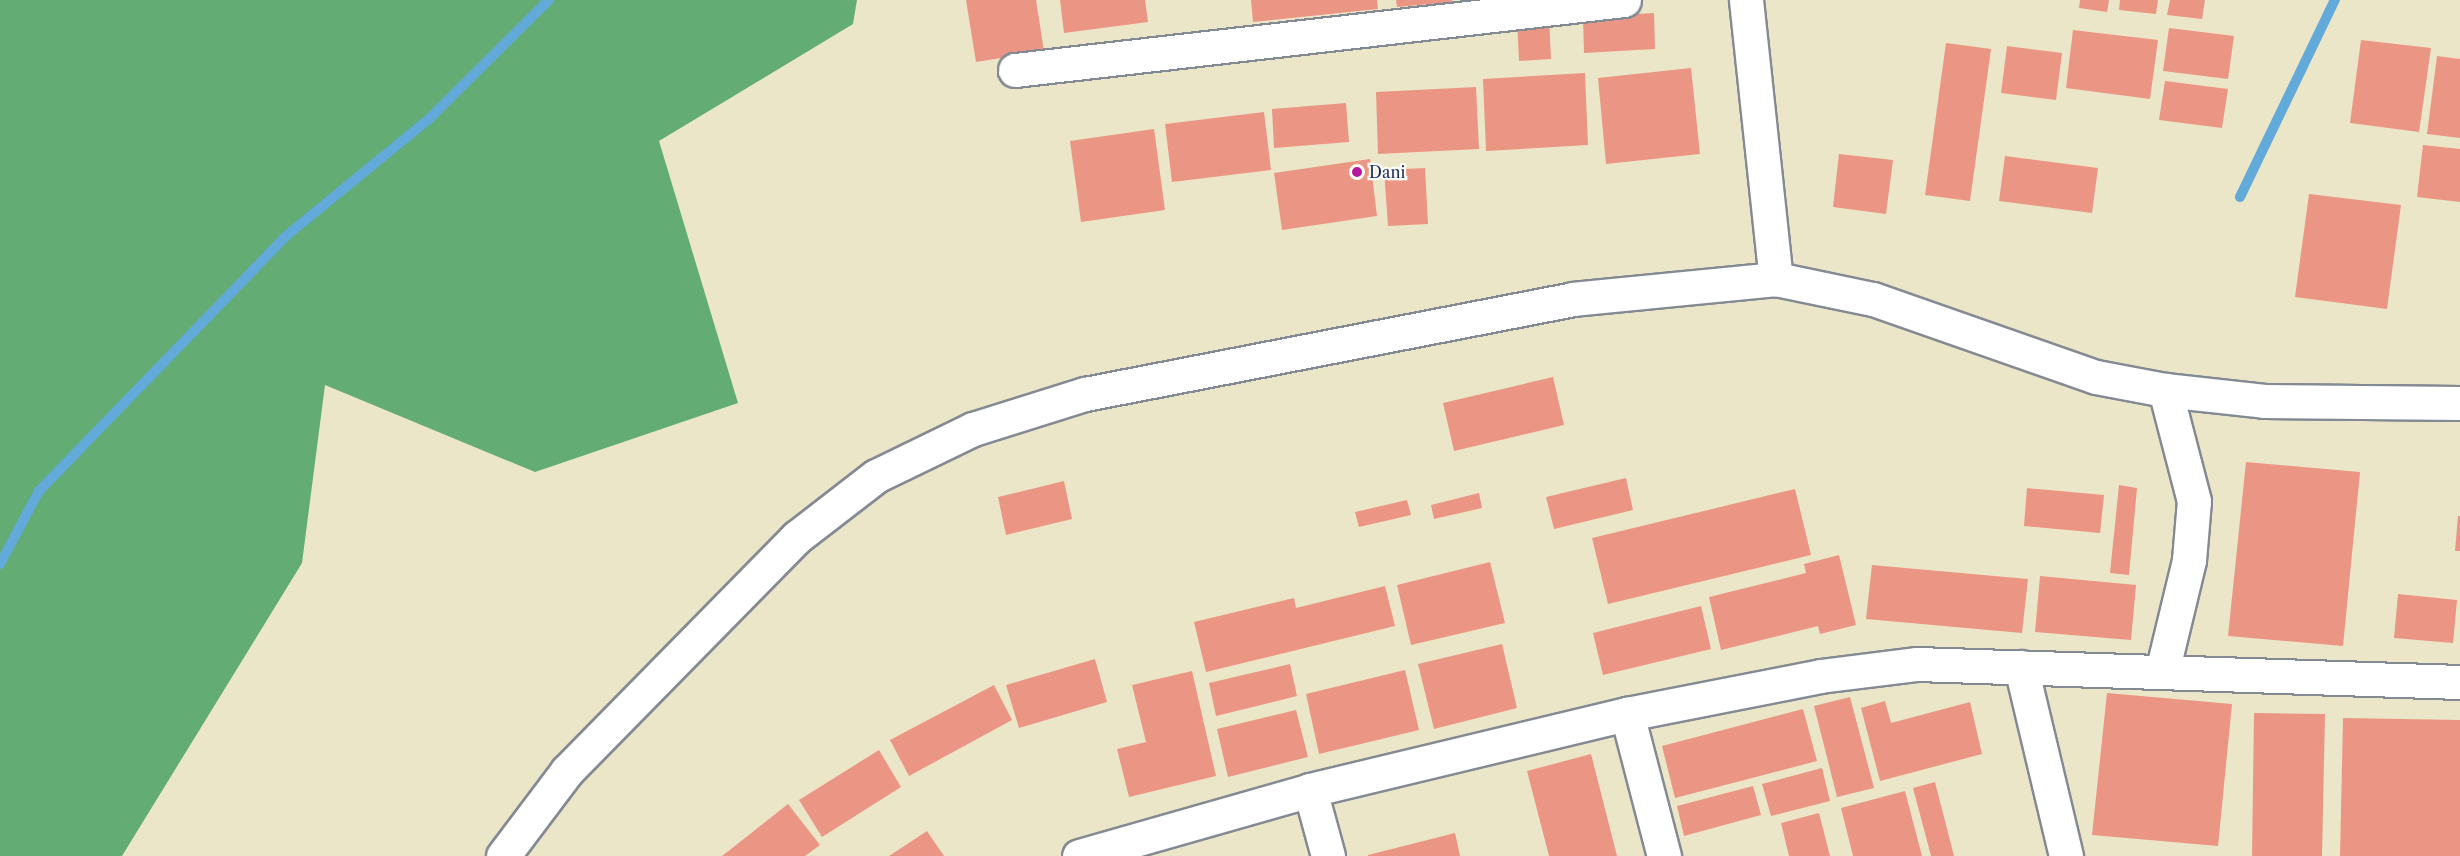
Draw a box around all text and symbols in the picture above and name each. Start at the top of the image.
place label: Dani [1369,162,1405,182]
marker: Dani [1350,165,1364,179]

